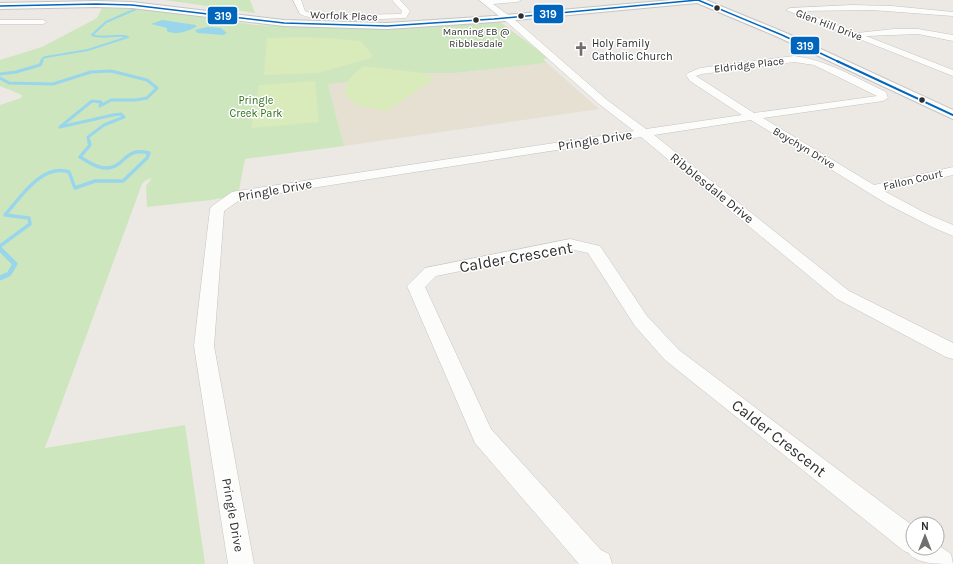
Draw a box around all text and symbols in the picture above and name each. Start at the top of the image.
unlabelled marker [712,3,722,13]
line badge: 319 [533,4,564,24]
line badge: 319 [207,6,238,25]
street label: Glen Hill Drive [794,6,864,44]
street label: Worfolk Place [310,8,378,24]
text: 319 [539,8,557,21]
text: 319 [214,10,232,23]
unlabelled marker [516,11,526,21]
marker: Manning EB @ Ribblesdale [471,15,481,25]
place label: Manning EB @ Ribblesdale [443,26,509,50]
line badge: 319 [790,36,820,55]
place label: Holy Family Catholic Church [592,37,673,63]
text: 319 [796,40,814,53]
church icon: Holy Family Catholic Church [573,41,589,57]
street label: Eldridge Place [713,54,785,76]
park label: Pringle Creek Park [229,94,283,120]
unlabelled marker [917,95,927,105]
street label: Boychyn Drive [770,124,838,172]
street label: Pringle Drive [557,127,633,153]
street label: Ribblesdale Drive [667,150,757,226]
street label: Fallon Court [882,167,944,193]
street label: Pringle Drive [237,176,313,204]
street label: Calder Crescent [458,238,574,276]
street label: Calder Crescent [728,395,830,481]
street label: Pringle Drive [219,477,247,553]
north arrow [905,516,945,556]
text: N [921,520,929,533]

